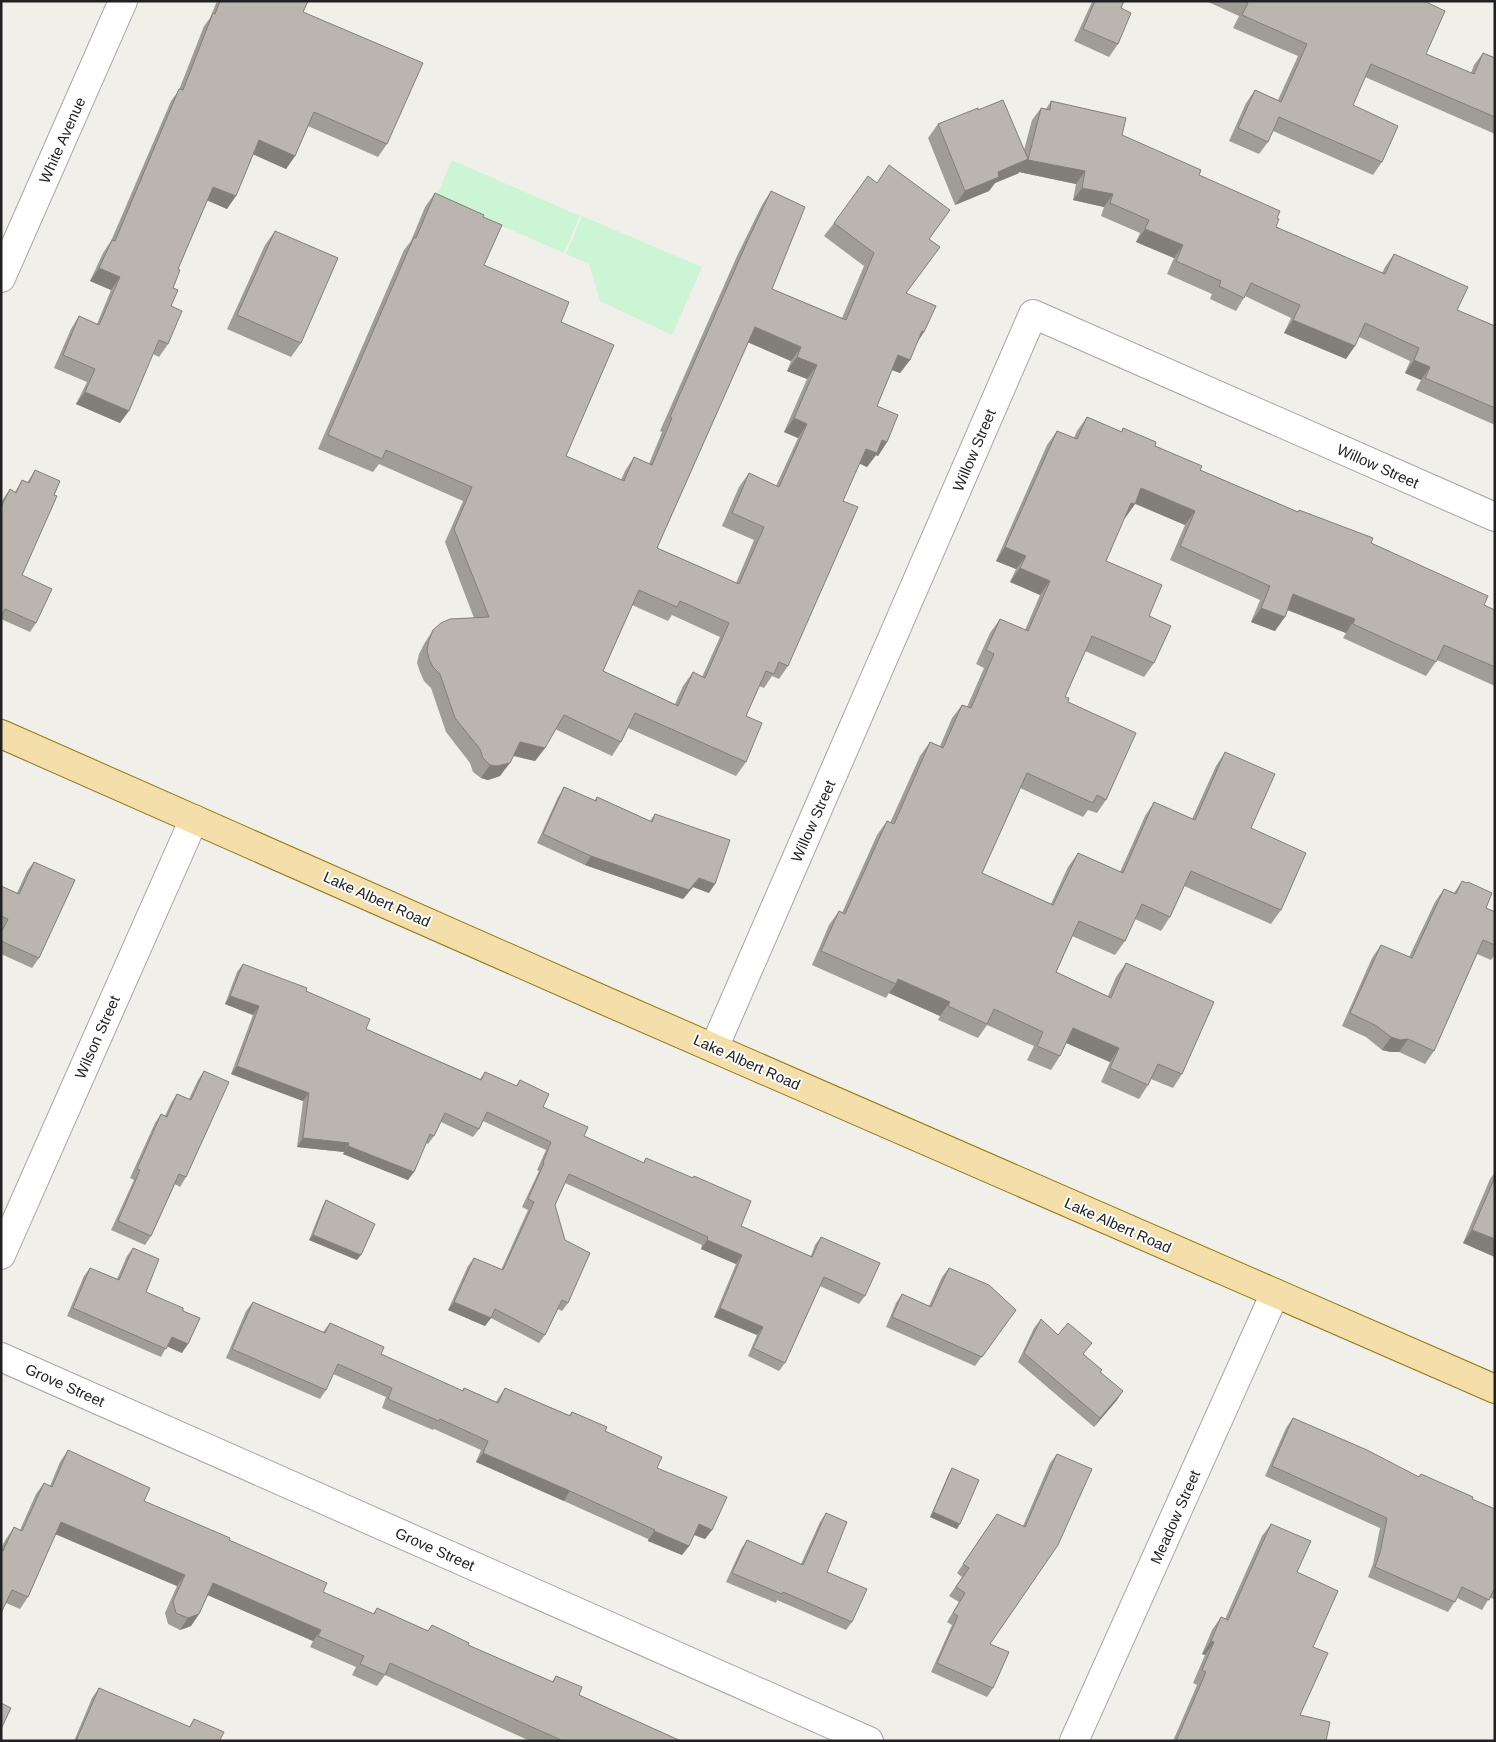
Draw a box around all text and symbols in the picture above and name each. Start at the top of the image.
street label: White Avenue [35,94,89,186]
street label: Willow Street [949,406,999,494]
street label: Willow Street [1335,440,1422,492]
street label: Willow Street [787,777,839,864]
street label: Lake Albert Road [321,868,433,930]
street label: Wilson Street [71,992,123,1081]
street label: Lake Albert Road [691,1031,803,1093]
street label: Lake Albert Road [1062,1194,1174,1256]
street label: Grove Street [23,1360,108,1410]
street label: Meadow Street [1147,1467,1204,1567]
street label: Grove Street [393,1524,478,1574]

